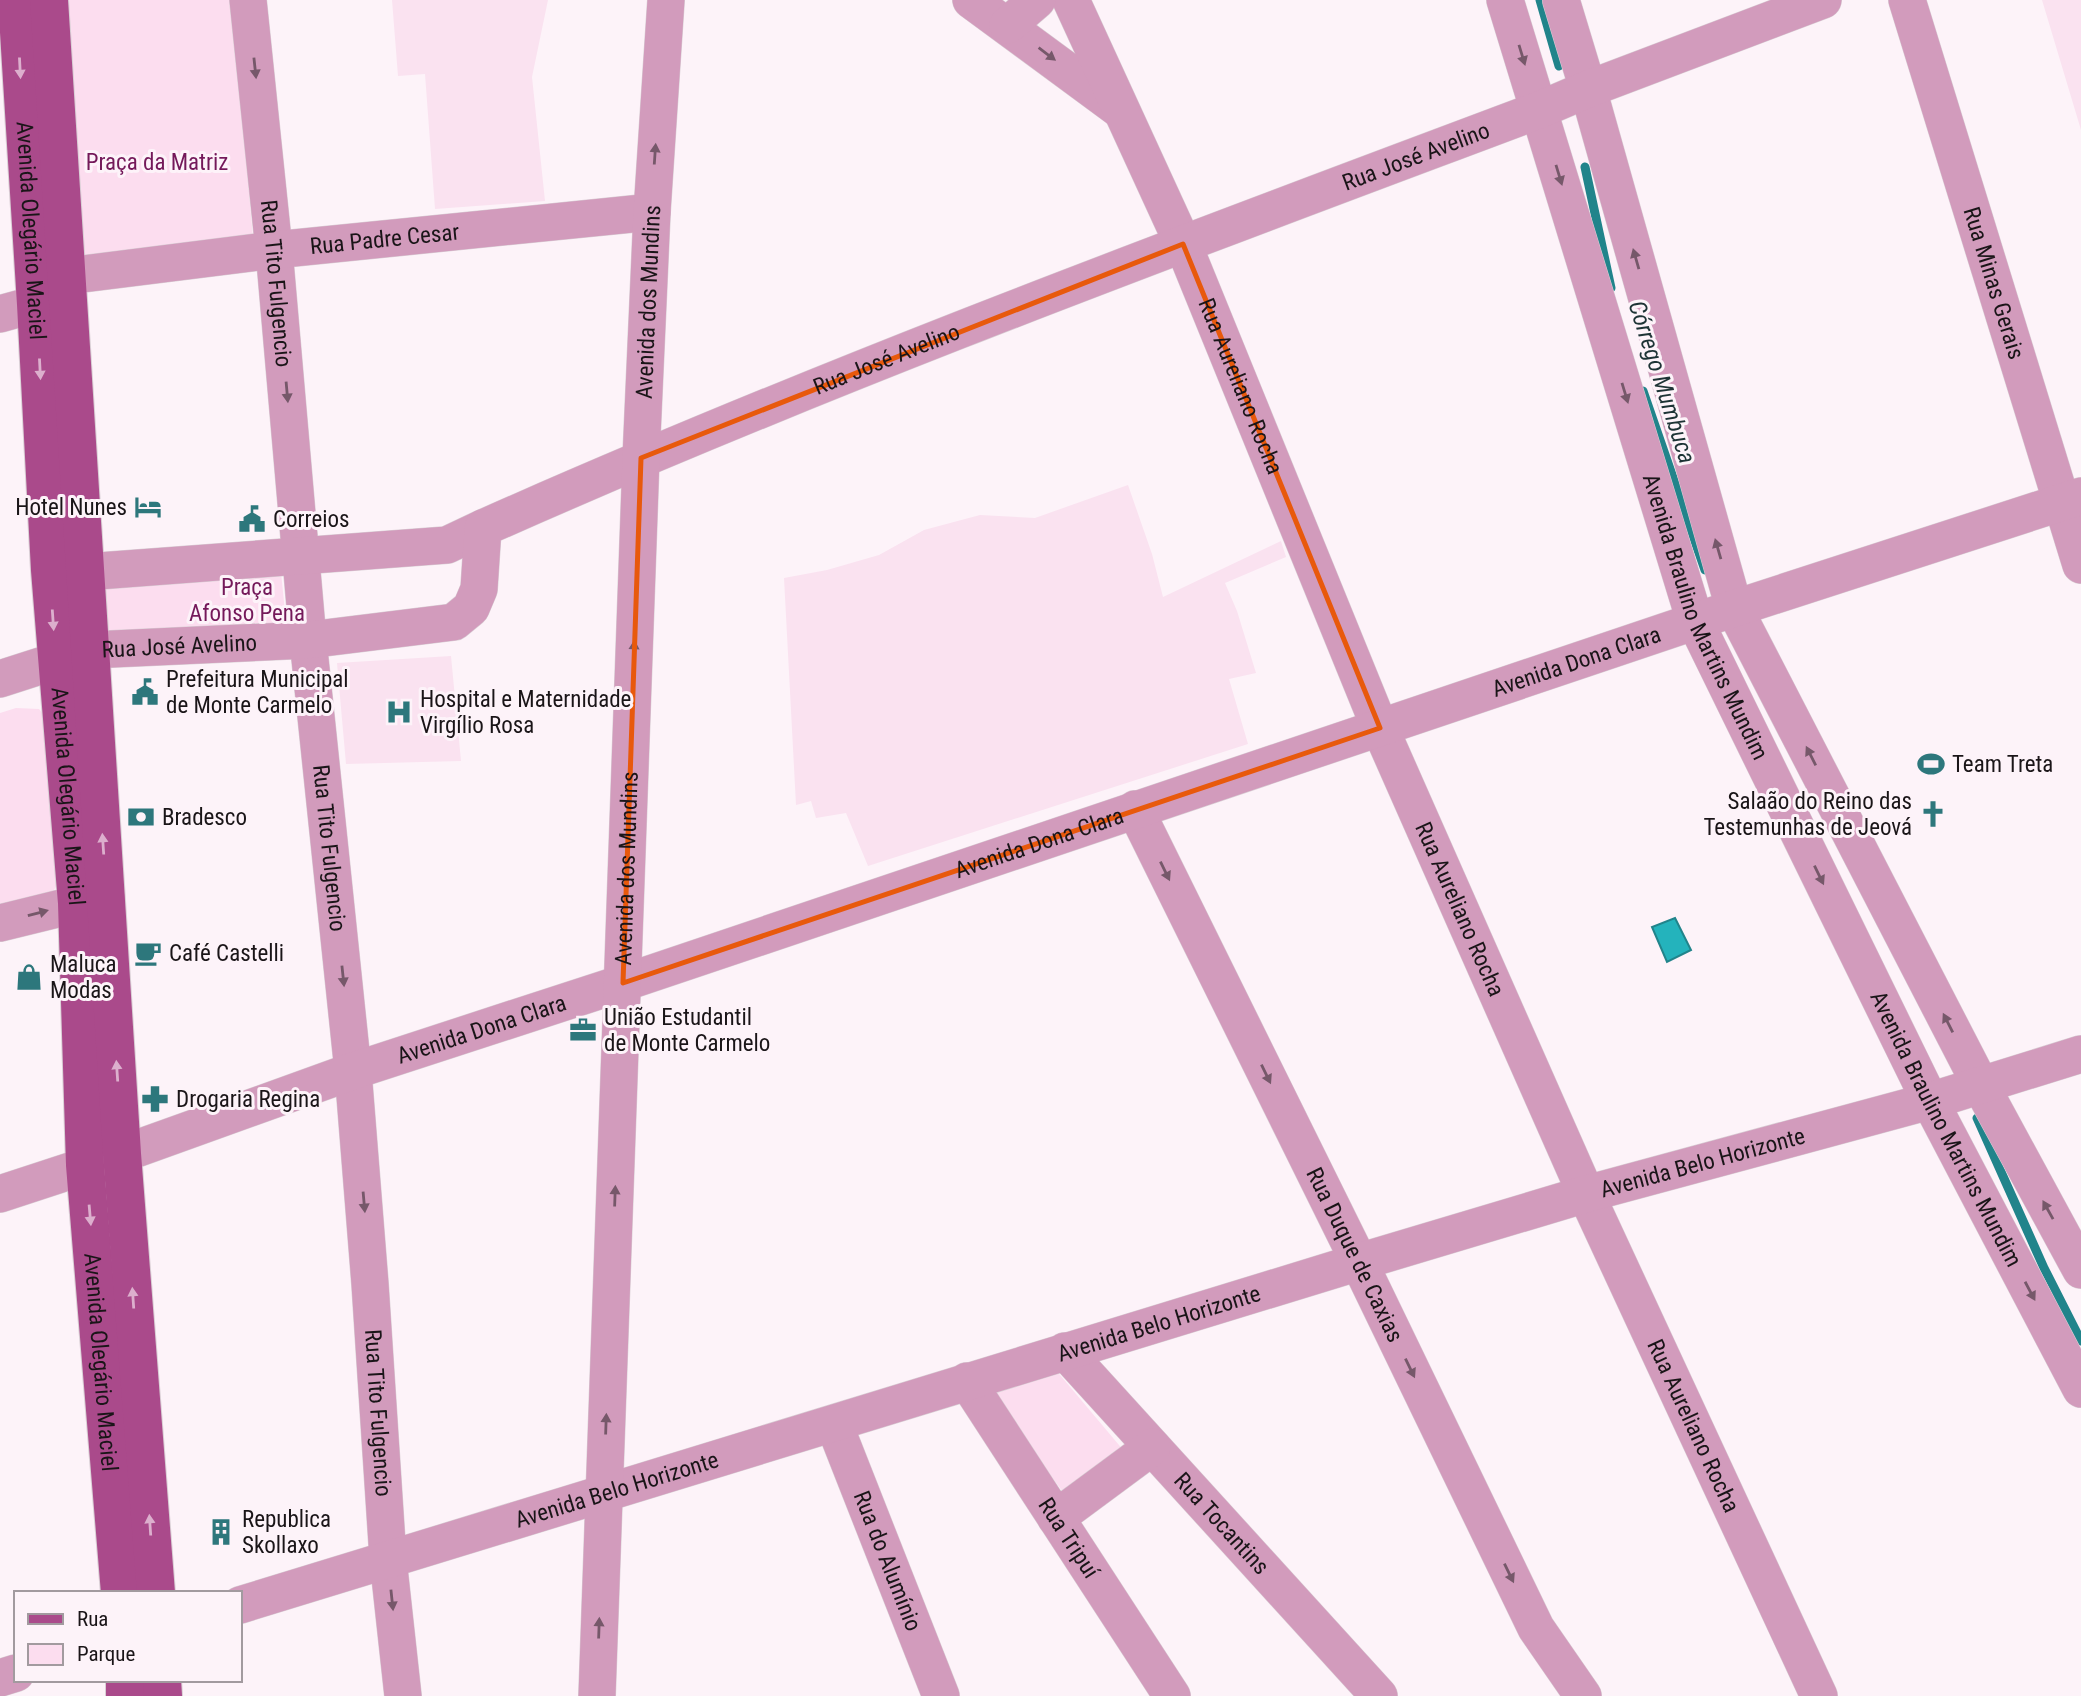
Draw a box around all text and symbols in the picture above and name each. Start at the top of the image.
one-way arrow [1517,45,1528,66]
one-way arrow [1038,47,1056,61]
one-way arrow [15,57,26,79]
one-way arrow [250,57,261,79]
street label: Rua José Avelino [1338,116,1493,196]
street label: Avenida Olegário Maciel [11,120,51,341]
one-way arrow [650,143,661,165]
park label: Praça da Matriz [86,149,228,176]
one-way arrow [1554,165,1564,186]
street label: Rua Tito Fulgencio [255,199,298,368]
street label: Rua Minas Gerais [1958,203,2030,362]
street label: Avenida dos Mundins [630,204,666,399]
street label: Rua Padre Cesar [309,218,461,260]
one-way arrow [1630,248,1641,270]
street label: Rua Aureliano Rocha [1193,294,1289,478]
water label: Córrego Mumbuca [1623,297,1701,467]
street label: Rua José Avelino [809,318,963,400]
one-way arrow [34,358,45,380]
one-way arrow [282,381,293,403]
one-way arrow [1621,383,1631,404]
street label: Avenida Braulino Martins Mundim [1637,470,1774,764]
hotel icon: Hotel Nunes [133,492,163,522]
place label: Hotel Nunes [15,494,127,521]
public building icon: Correios [237,504,267,534]
place label: Correios [273,506,349,533]
one-way arrow [1712,538,1722,559]
park label: Praça Afonso Pena [189,574,305,627]
one-way arrow [48,609,59,631]
street label: Avenida Dona Clara [1488,620,1664,702]
street label: Rua José Avelino [101,629,258,663]
one-way arrow [629,640,640,662]
place label: Prefeitura Municipal de Monte Carmelo [166,666,349,719]
public building icon: Prefeitura Municipal de Monte Carmelo [130,677,160,707]
street label: Avenida Olegário Maciel [46,686,91,907]
place label: Hospital e Maternidade Virgílio Rosa [420,686,631,739]
hospital icon: Hospital e Maternidade Virgílio Rosa [384,697,414,727]
one-way arrow [1805,746,1816,766]
sports icon: Team Treta [1916,749,1946,779]
place label: Team Treta [1952,751,2053,778]
street label: Rua Tito Fulgencio [308,763,352,933]
street label: Avenida dos Mundins [609,771,643,966]
place label: Salaão do Reino das Testemunhas de Jeová [1703,788,1912,841]
church icon: Salaão do Reino das Testemunhas de Jeová [1918,799,1948,829]
bank icon: Bradesco [126,802,156,832]
street label: Avenida Dona Clara [951,802,1127,884]
place label: Bradesco [162,804,247,831]
street label: Rua Aureliano Rocha [1410,818,1510,1000]
one-way arrow [97,833,108,855]
one-way arrow [1160,861,1171,881]
one-way arrow [1814,865,1825,885]
one-way arrow [28,907,50,918]
cafe icon: Café Castelli [133,938,163,968]
place label: Café Castelli [169,940,284,967]
place label: Maluca Modas [50,951,116,1004]
shop icon: Maluca Modas [14,962,44,992]
one-way arrow [338,965,349,987]
street label: Avenida Braulino Martins Mundim [1865,987,2028,1271]
street label: Avenida Dona Clara [393,989,570,1069]
place label: União Estudantil de Monte Carmelo [604,1004,770,1057]
one-way arrow [1943,1013,1955,1033]
office icon: União Estudantil de Monte Carmelo [568,1015,598,1045]
one-way arrow [111,1060,122,1082]
one-way arrow [1261,1064,1272,1084]
pharmacy icon: Drogaria Regina [140,1084,170,1114]
place label: Drogaria Regina [176,1086,320,1113]
street label: Avenida Belo Horizonte [1597,1122,1808,1203]
street label: Rua Duque de Caxias [1301,1163,1409,1346]
one-way arrow [609,1185,621,1207]
one-way arrow [359,1191,370,1213]
one-way arrow [2042,1200,2054,1220]
one-way arrow [85,1205,96,1227]
street label: Avenida Olegário Maciel [79,1252,124,1472]
street label: Avenida Belo Horizonte [1054,1280,1264,1367]
one-way arrow [2023,1282,2035,1302]
one-way arrow [127,1287,138,1309]
street label: Rua Tito Fulgencio [359,1328,397,1498]
street label: Rua Aureliano Rocha [1642,1335,1745,1516]
one-way arrow [1404,1358,1416,1378]
one-way arrow [601,1413,612,1435]
street label: Avenida Belo Horizonte [512,1446,722,1533]
street label: Rua Tocantins [1169,1467,1275,1580]
street label: Rua do Alumínio [848,1487,928,1635]
street label: Rua Tripuí [1033,1492,1106,1584]
place label: Republica Skollaxo [242,1506,331,1559]
one-way arrow [144,1513,155,1535]
building icon: Republica Skollaxo [206,1517,236,1547]
one-way arrow [1504,1562,1515,1583]
one-way arrow [387,1589,398,1611]
legend [14,1591,242,1682]
text: Rua [77,1607,108,1631]
one-way arrow [594,1617,605,1639]
text: Parque [77,1642,135,1666]

